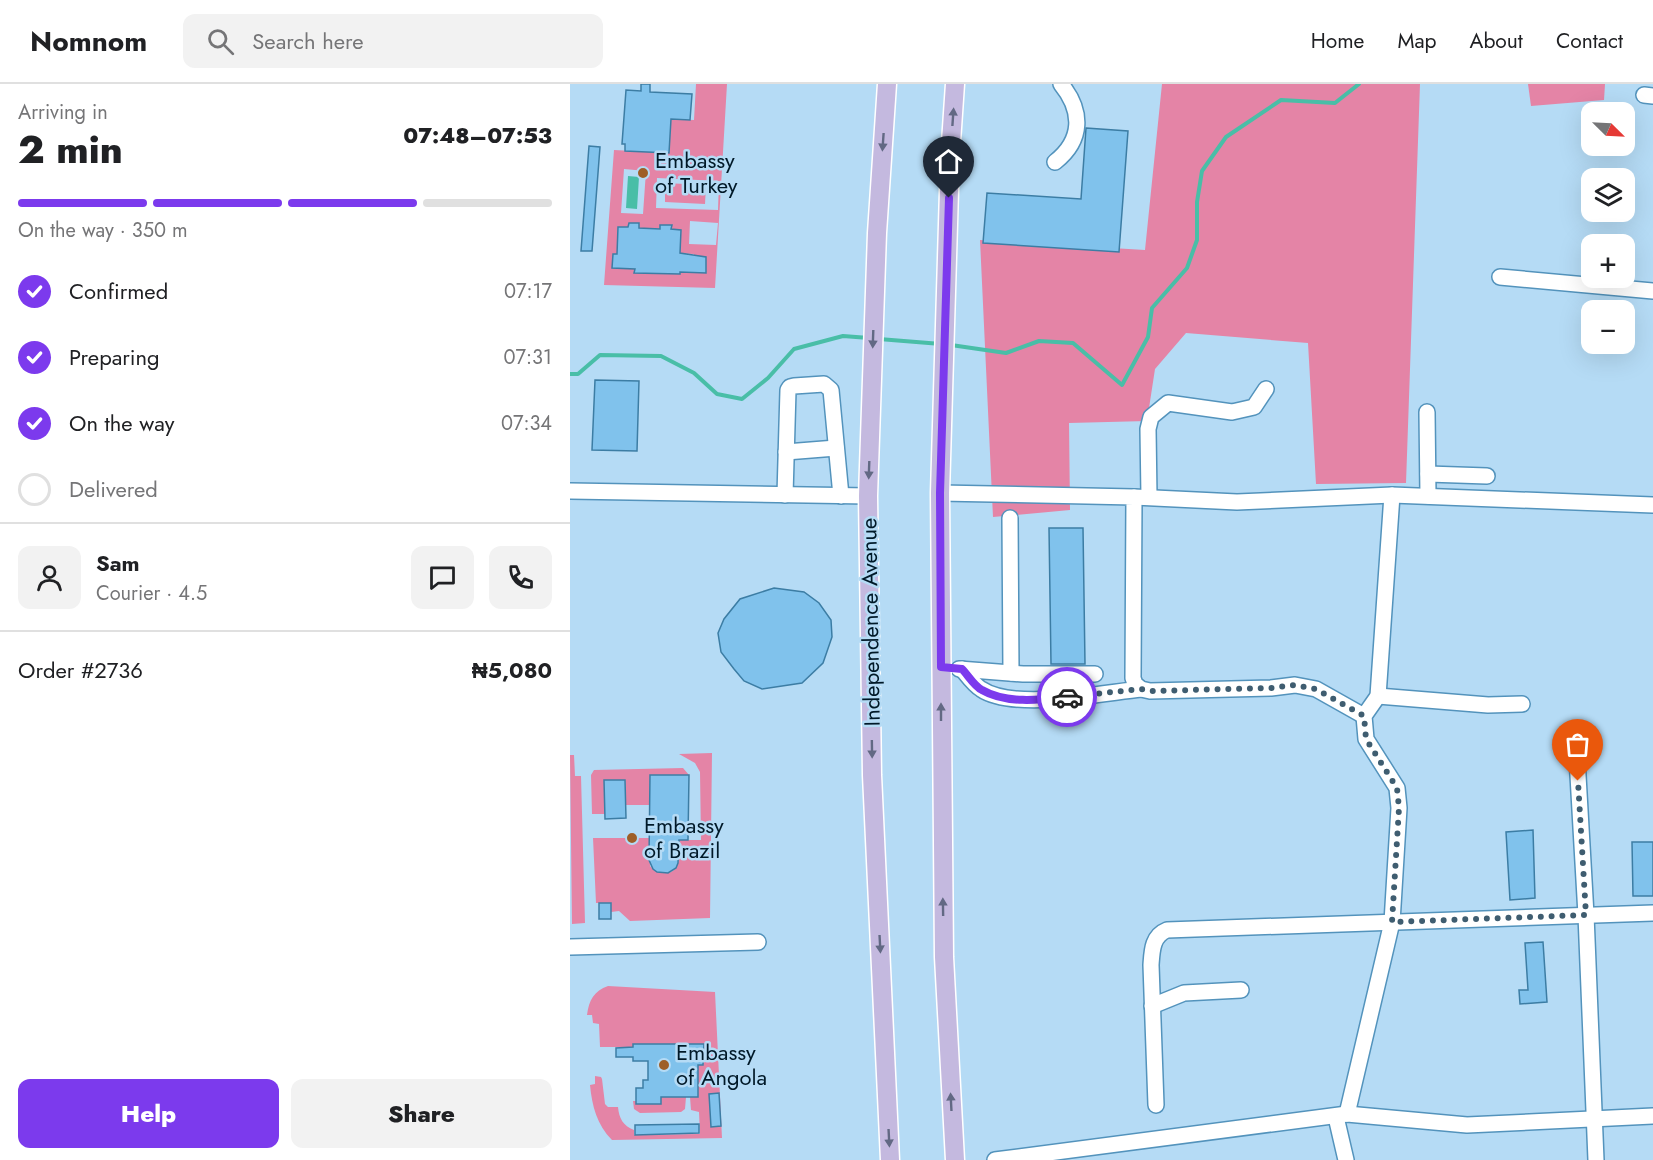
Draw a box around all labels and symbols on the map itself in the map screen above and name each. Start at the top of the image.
north arrow [1581,102,1635,156]
one-way arrow [948,107,957,126]
one-way arrow [878,133,887,152]
pin [923,136,974,198]
place label: Embassy of Turkey [655,144,738,201]
marker: Embassy of Turkey [636,166,650,180]
one-way arrow [869,330,878,349]
one-way arrow [864,460,874,479]
street label: Independence Avenue [852,517,888,727]
courier [1037,667,1097,727]
one-way arrow [936,702,946,721]
pin [1552,719,1603,781]
one-way arrow [867,739,877,758]
place label: Embassy of Brazil [644,809,724,866]
marker: Embassy of Brazil [625,831,639,845]
one-way arrow [938,897,948,916]
one-way arrow [876,934,885,953]
place label: Embassy of Angola [676,1036,767,1093]
marker: Embassy of Angola [657,1058,671,1072]
one-way arrow [947,1092,956,1111]
one-way arrow [885,1129,894,1148]

